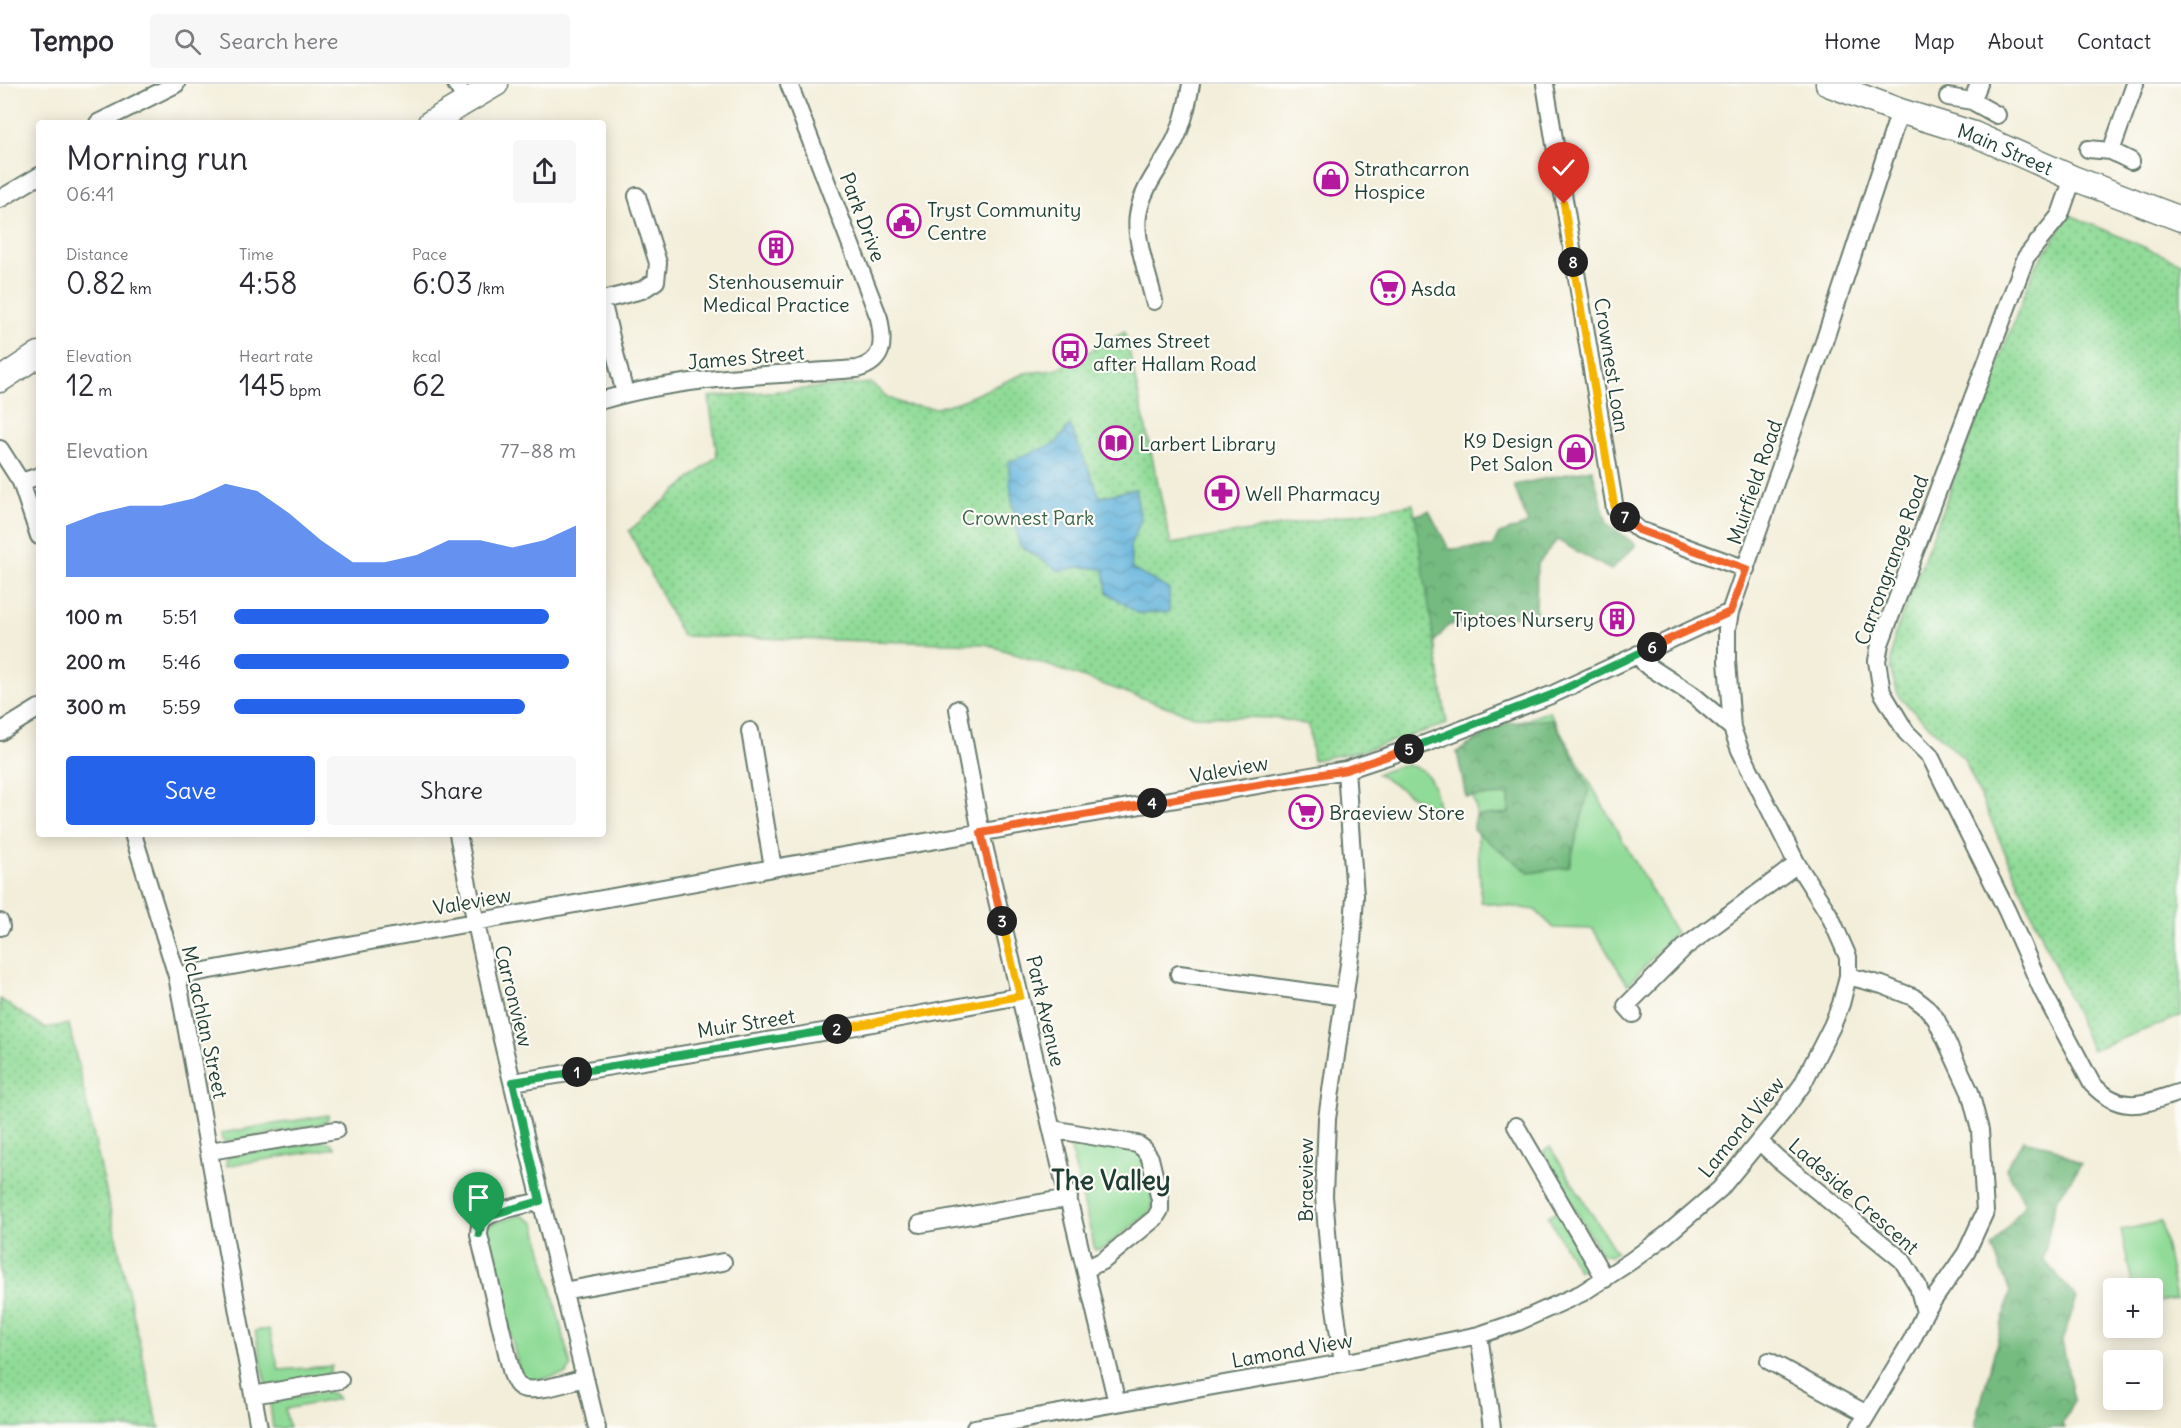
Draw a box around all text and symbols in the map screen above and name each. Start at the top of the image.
search box [150,14,570,68]
text: Tempo [30,23,114,59]
icon: search [171,25,204,58]
text: Search here [219,27,338,55]
text: Home [1824,28,1881,55]
text: Map [1914,28,1955,55]
text: About [1988,28,2044,55]
text: Contact [2077,28,2151,55]
street label: Main Street [1955,117,2057,180]
text: Morning run [66,137,248,179]
button: share [513,140,576,203]
pin [1538,142,1589,204]
icon: check [1547,151,1580,184]
place label: Strathcarron Hospice [1354,156,1470,204]
shop icon: Strathcarron Hospice [1313,161,1349,197]
street label: Park Drive [835,169,891,265]
text: 06:41 [66,181,115,206]
place label: Tryst Community Centre [927,197,1081,245]
public building icon: Tryst Community Centre [886,203,922,239]
building icon: Stenhousemuir Medical Practice [758,230,794,266]
text: Distance [66,244,128,264]
text: Time [239,244,274,264]
text: Pace [412,244,447,264]
pin: 8 [1558,247,1588,277]
text: 8 [1568,252,1578,272]
text: 0.82 [66,264,126,302]
text: 4:58 [239,264,298,302]
text: 6:03 [412,264,473,302]
place label: Stenhousemuir Medical Practice [702,269,850,317]
supermarket icon: Asda [1370,270,1406,306]
place label: Asda [1411,276,1456,301]
text: km [126,278,152,298]
text: /km [473,278,505,298]
street label: Crownest Loan [1589,296,1635,434]
place label: James Street after Hallam Road [1093,328,1257,376]
bus stop icon: James Street after Hallam Road [1052,333,1088,369]
street label: James Street [687,339,806,375]
text: Elevation [66,346,132,366]
text: Heart rate [239,346,313,366]
text: kcal [412,346,441,366]
text: 12 [66,366,94,404]
text: 145 [239,366,286,404]
text: 62 [412,366,446,404]
text: m [94,380,112,400]
text: bpm [286,380,321,400]
street label: Muirfield Road [1721,416,1787,548]
library icon: Larbert Library [1098,425,1134,461]
place label: K9 Design Pet Salon [1463,428,1553,476]
place label: Larbert Library [1139,431,1276,456]
shop icon: K9 Design Pet Salon [1558,434,1594,470]
text: Elevation [66,438,148,463]
text: 77–88 m [500,438,576,463]
street label: Carrongrange Road [1849,471,1933,648]
pharmacy icon: Well Pharmacy [1204,475,1240,511]
place label: Well Pharmacy [1245,481,1380,506]
pin: 7 [1610,502,1640,532]
park label: Crownest Park [962,505,1094,530]
text: 7 [1621,507,1629,527]
building icon: Tiptoes Nursery [1599,601,1635,637]
text: 100 m [66,604,123,629]
text: 5:51 [162,604,197,629]
place label: Tiptoes Nursery [1452,607,1594,632]
pin: 6 [1637,632,1667,662]
text: 6 [1647,637,1657,657]
text: 200 m [66,649,126,674]
text: 5:46 [162,649,201,674]
text: 300 m [66,694,126,719]
text: 5:59 [162,694,201,719]
pin: 5 [1394,734,1424,764]
text: 5 [1404,739,1414,759]
street label: Valeview [1188,750,1270,788]
button: Save [66,756,315,825]
button: Share [327,756,576,825]
pin: 4 [1137,788,1167,818]
text: 4 [1147,793,1157,813]
supermarket icon: Braeview Store [1288,794,1324,830]
place label: Braeview Store [1329,800,1465,825]
street label: Valeview [431,882,513,920]
pin: 3 [987,906,1017,936]
text: 3 [997,911,1007,931]
street label: McLachlan Street [177,943,233,1101]
street label: Carronview [489,943,539,1050]
street label: Park Avenue [1021,953,1071,1069]
street label: Muir Street [695,1003,797,1043]
pin: 2 [822,1014,852,1044]
text: 2 [833,1019,841,1039]
pin: 1 [562,1057,592,1087]
text: 1 [574,1062,580,1082]
street label: Lamond View [1693,1071,1789,1182]
street label: Ladeside Crescent [1784,1133,1924,1260]
street label: Braeview [1293,1138,1318,1222]
district label: The Valley [1051,1164,1171,1197]
pin [453,1172,504,1234]
icon: arrive [462,1181,495,1214]
map controls [2103,1278,2163,1410]
button: + [2103,1278,2163,1338]
street label: Lamond View [1229,1327,1355,1373]
button: − [2103,1350,2163,1410]

